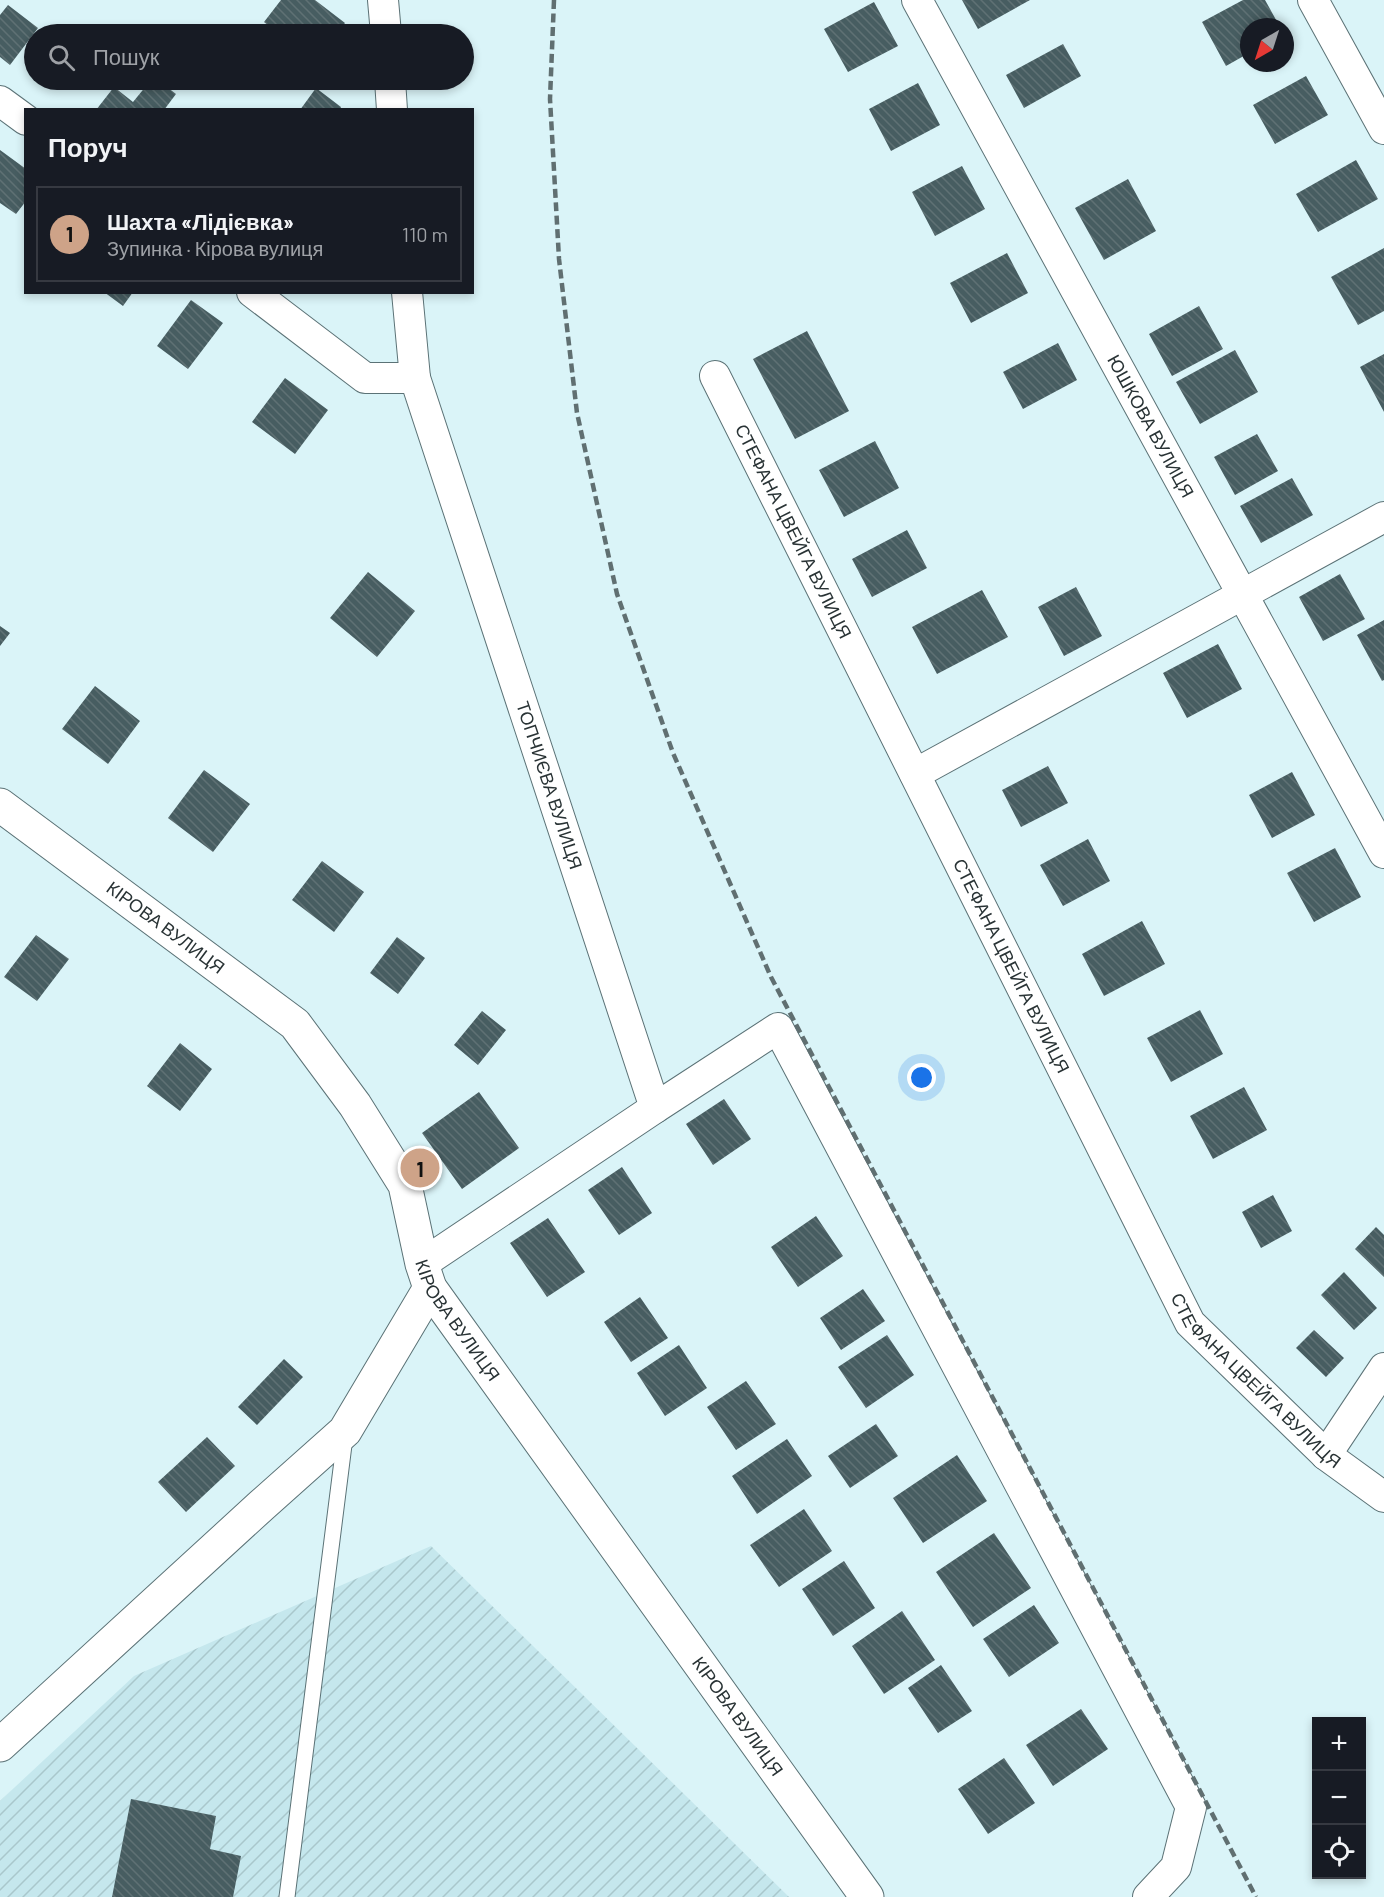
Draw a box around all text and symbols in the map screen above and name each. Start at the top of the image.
north arrow [1240,18,1294,72]
search box [24,24,474,90]
icon: search [45,41,78,74]
text: Пошук [93,43,159,69]
text: Поруч [48,131,128,162]
text: Шахта «Лідієвка» [107,208,294,234]
text: 1 [66,222,73,246]
text: 110 m [402,222,448,246]
text: Зупинка · Кірова вулиця [107,236,323,260]
street label: ЮШКОВА ВУЛИЦЯ [1103,351,1199,501]
street label: СТЕФАНА ЦВЕЙГА ВУЛИЦЯ [731,420,857,642]
street label: ТОПЧИЄВА ВУЛИЦЯ [512,698,588,872]
street label: СТЕФАНА ЦВЕЙГА ВУЛИЦЯ [949,855,1075,1076]
street label: КІРОВА ВУЛИЦЯ [103,876,229,978]
your location [907,1063,936,1092]
pin: 1 [400,1146,440,1190]
street label: КІРОВА ВУЛИЦЯ [411,1256,505,1385]
street label: СТЕФАНА ЦВЕЙГА ВУЛИЦЯ [1167,1289,1346,1472]
street label: КІРОВА ВУЛИЦЯ [688,1652,788,1780]
map controls [1312,1717,1366,1879]
button: + [1312,1717,1366,1771]
button: − [1312,1771,1366,1825]
button: locate [1312,1825,1366,1879]

